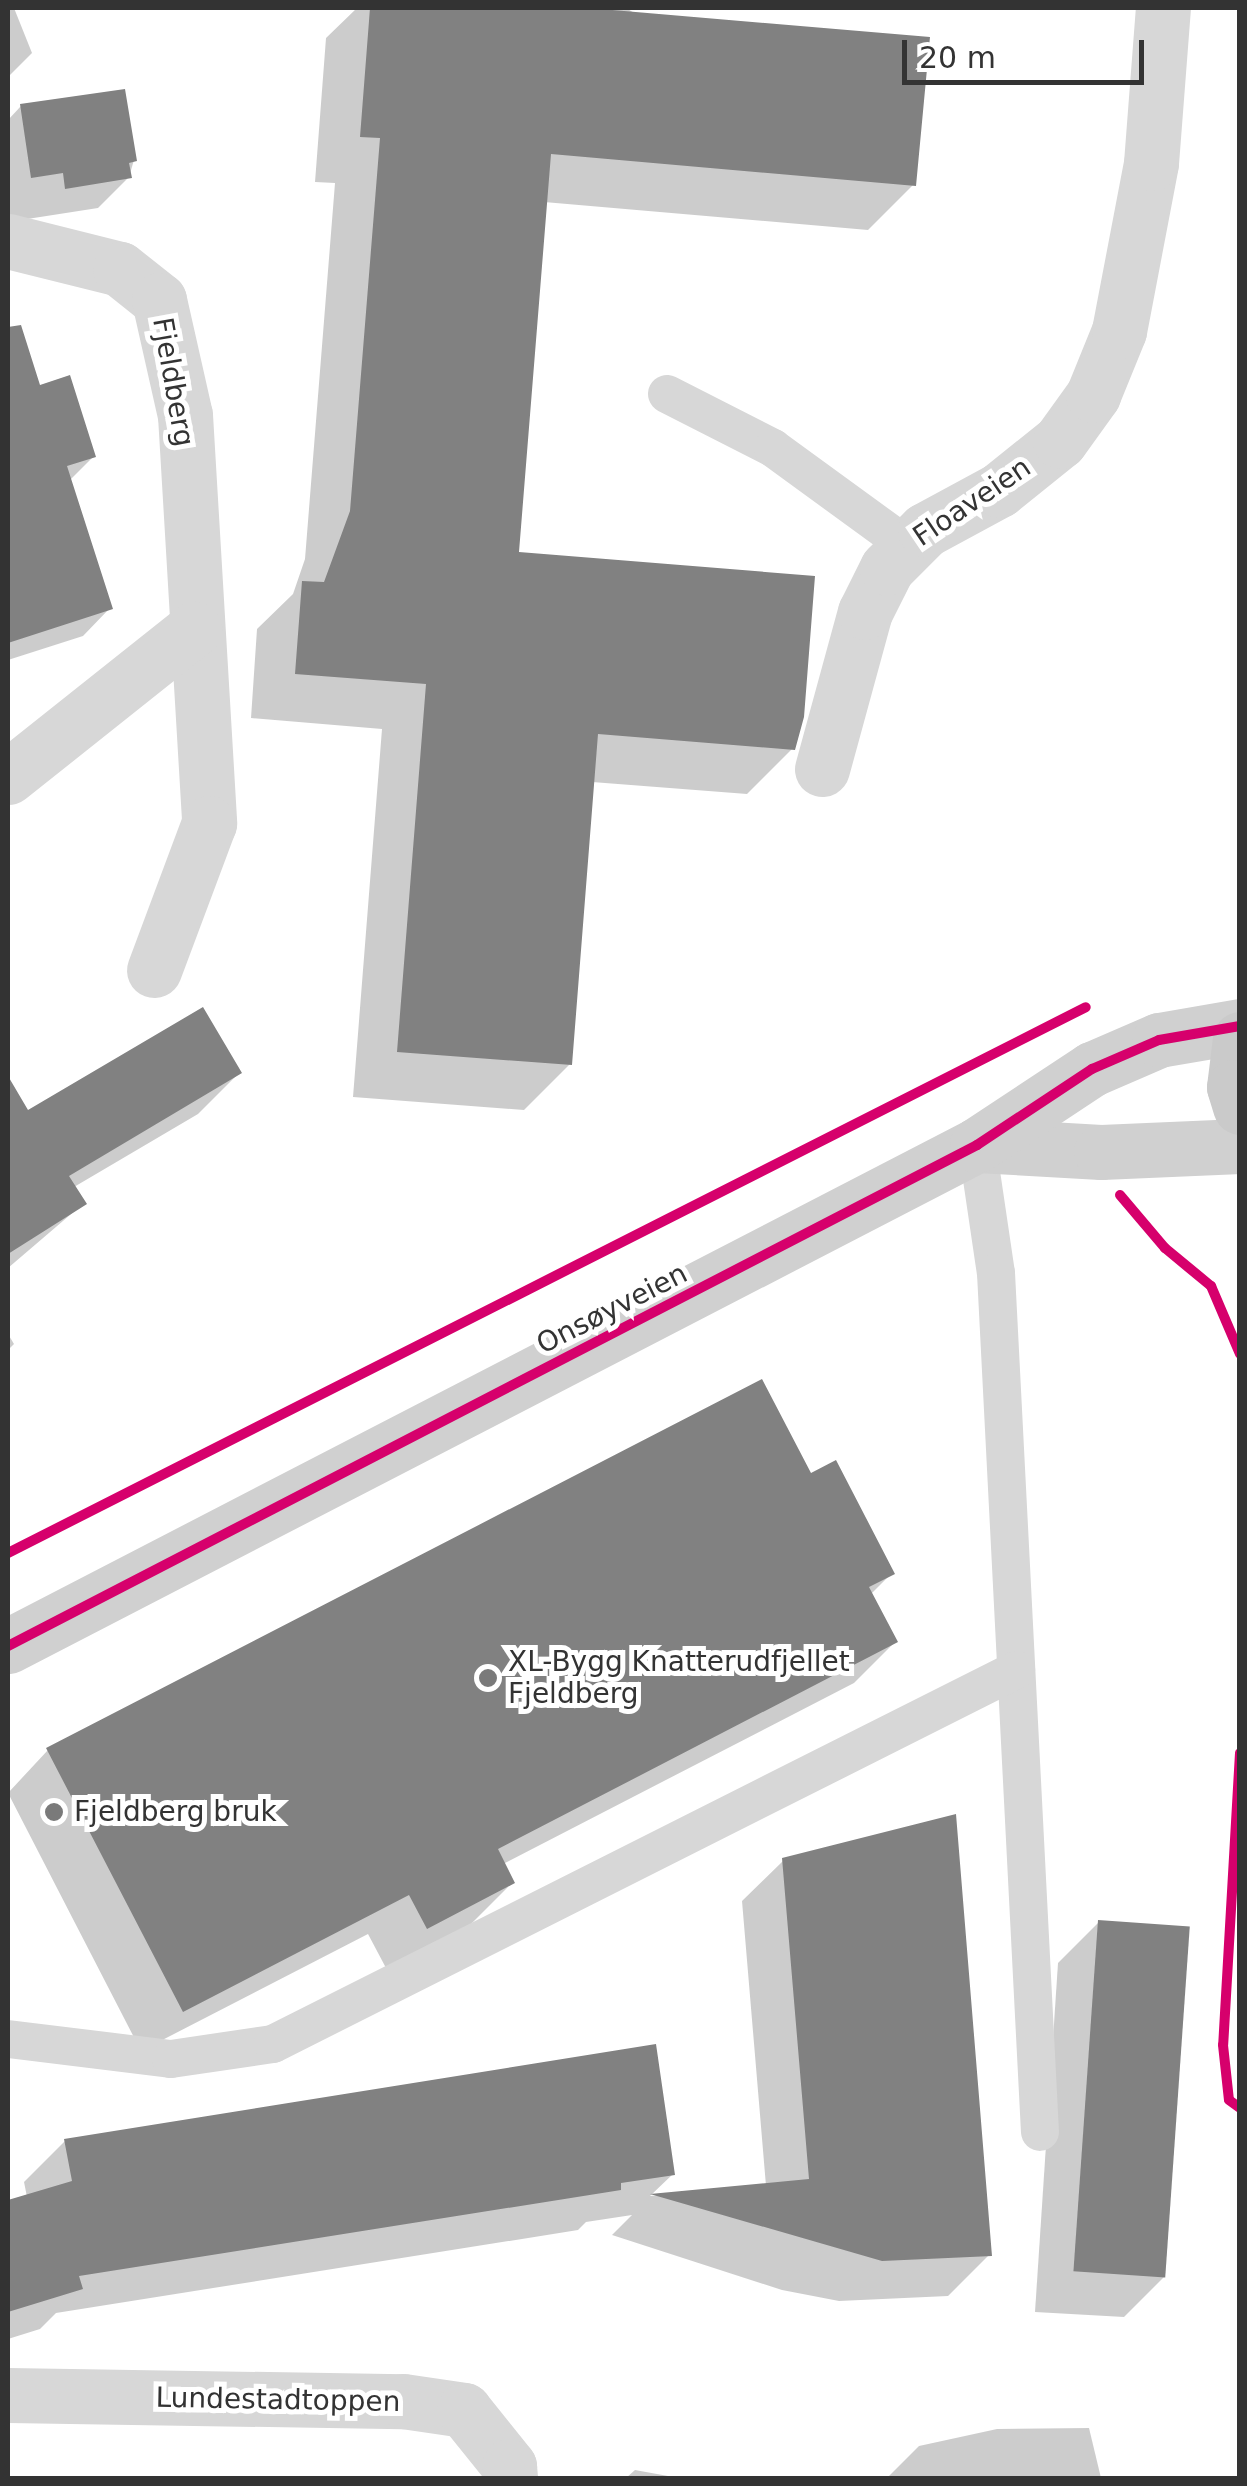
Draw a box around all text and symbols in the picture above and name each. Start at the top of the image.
scale bar [907,20,1150,82]
text: 20 m [919,40,996,75]
street label: Fjeldberg [145,315,201,449]
street label: Floaveien [907,450,1037,554]
street label: Onsøyveien [531,1257,693,1361]
place label: XL-Bygg Knatterudfjellet Fjeldberg [508,1645,850,1711]
marker: XL-Bygg Knatterudfjellet Fjeldberg [477,1667,499,1689]
place label: Fjeldberg bruk [74,1795,277,1829]
marker: Fjeldberg bruk [43,1801,65,1823]
street label: Lundestadtoppen [155,2381,401,2419]

